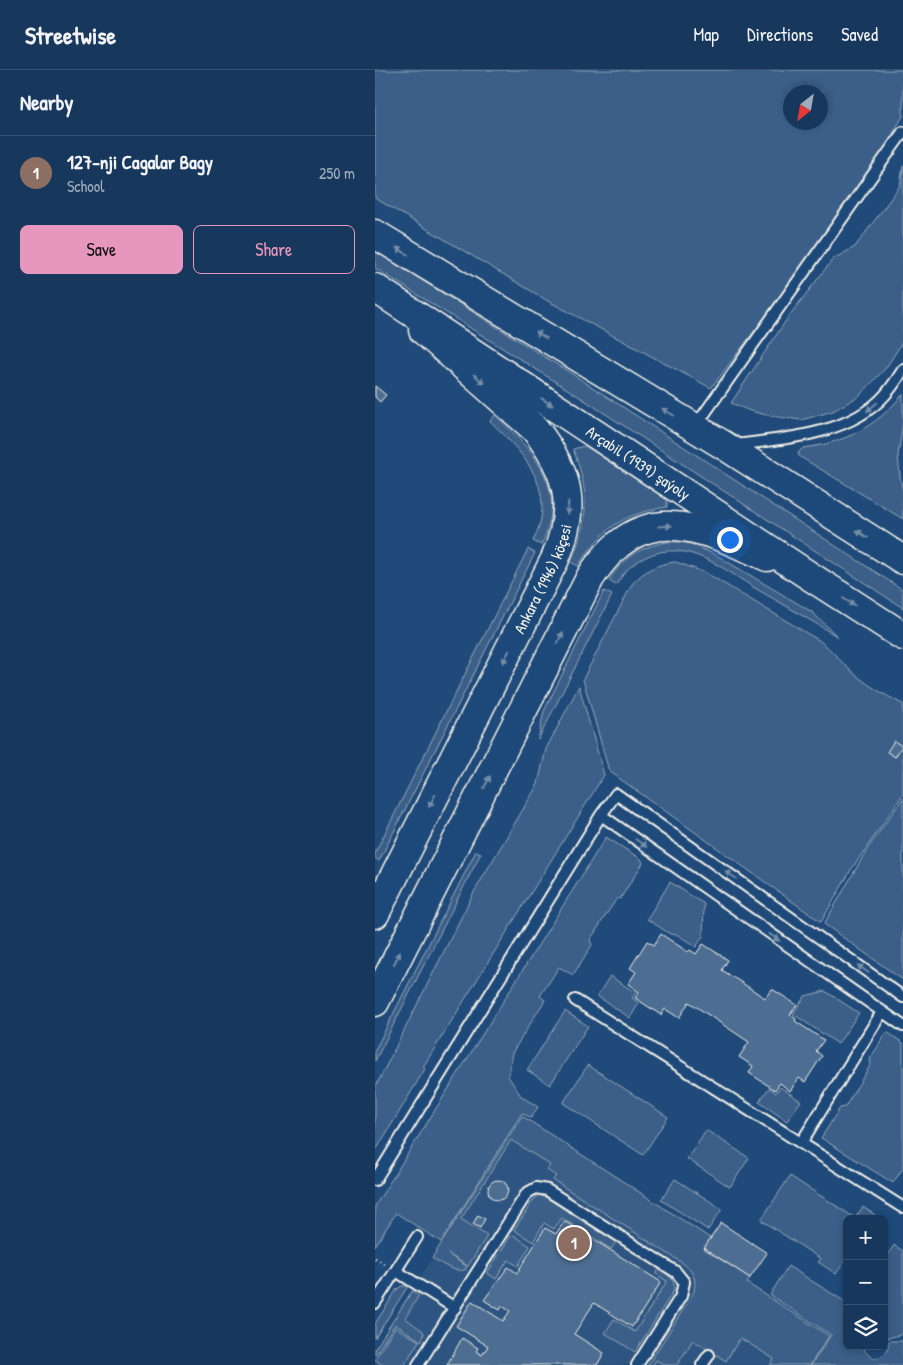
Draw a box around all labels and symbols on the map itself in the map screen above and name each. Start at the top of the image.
north arrow [783,85,828,130]
one-way arrow [396,246,409,255]
one-way arrow [535,331,548,340]
one-way arrow [472,374,485,385]
one-way arrow [540,397,554,407]
one-way arrow [865,401,878,412]
one-way arrow [662,407,675,417]
street label: Arçabil (1939) şaýoly [582,420,695,505]
one-way arrow [563,500,571,516]
street label: Ankara (1946) köçesi [508,522,577,637]
one-way arrow [658,522,674,530]
your location [717,527,743,553]
one-way arrow [855,529,869,539]
one-way arrow [843,597,856,606]
one-way arrow [556,630,564,645]
one-way arrow [502,649,510,664]
one-way arrow [483,775,491,790]
one-way arrow [428,794,436,809]
one-way arrow [634,838,648,848]
one-way arrow [724,870,737,880]
one-way arrow [768,932,781,942]
one-way arrow [393,951,401,966]
one-way arrow [856,964,870,974]
pin: 1 [558,1224,590,1262]

